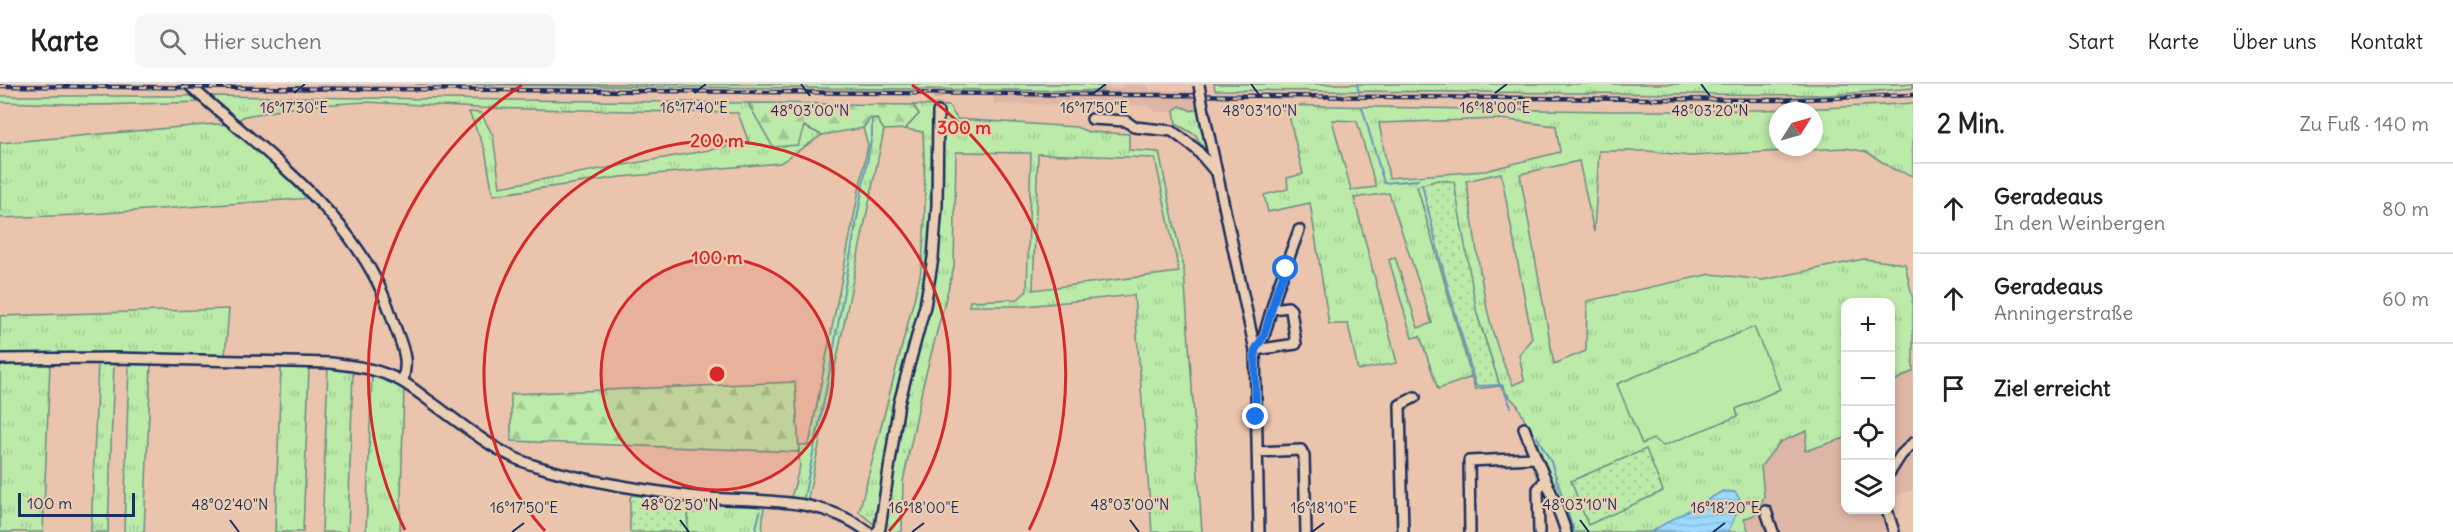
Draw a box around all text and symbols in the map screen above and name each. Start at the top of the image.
search box [135,14,555,68]
text: Karte [30,23,99,59]
icon: search [156,25,189,58]
text: Hier suchen [204,27,322,55]
text: Start [2068,28,2114,55]
text: Karte [2147,28,2199,55]
text: Über uns [2232,28,2317,55]
text: Kontakt [2350,28,2423,55]
text: 16°17'30"E [260,98,328,117]
text: 16°17'40"E [660,98,728,117]
text: 16°17'50"E [1060,98,1128,117]
text: 16°18'00"E [1460,98,1531,117]
text: 48°03'00"N [771,101,849,120]
text: 48°03'10"N [1223,101,1297,120]
text: 48°03'20"N [1671,101,1749,120]
north arrow [1769,102,1823,156]
text: 2 Min. [1937,107,2005,140]
text: Zu Fuß · 140 m [2300,111,2429,136]
text: 300 m [937,116,991,139]
text: 200 m [690,129,744,152]
text: Geradeaus [1994,182,2103,210]
icon: ahead [1937,192,1970,225]
text: 80 m [2382,196,2429,221]
text: In den Weinbergen [1994,210,2165,235]
text: 100 m [692,246,743,269]
route start [1272,255,1298,281]
text: Geradeaus [1994,272,2103,300]
icon: ahead [1937,282,1970,315]
text: 60 m [2382,286,2429,311]
map controls [1841,298,1895,514]
button: + [1841,298,1895,352]
text: Anningerstraße [1994,300,2133,325]
button: − [1841,352,1895,406]
centre of rings [707,364,727,384]
icon: arrive [1937,372,1970,405]
text: Ziel erreicht [1994,374,2111,402]
route end [1242,403,1268,429]
button: locate [1841,406,1895,460]
button: layers [1841,460,1895,514]
scale bar [18,490,135,518]
text: 100 m [27,493,72,513]
text: 48°02'40"N [192,495,268,514]
text: 48°02'50"N [641,495,719,514]
text: 48°03'00"N [1091,495,1169,514]
text: 48°03'10"N [1543,495,1617,514]
text: 16°17'50"E [490,498,558,517]
text: 16°18'00"E [889,498,960,517]
text: 16°18'10"E [1291,498,1358,517]
text: 16°18'20"E [1690,498,1760,517]

